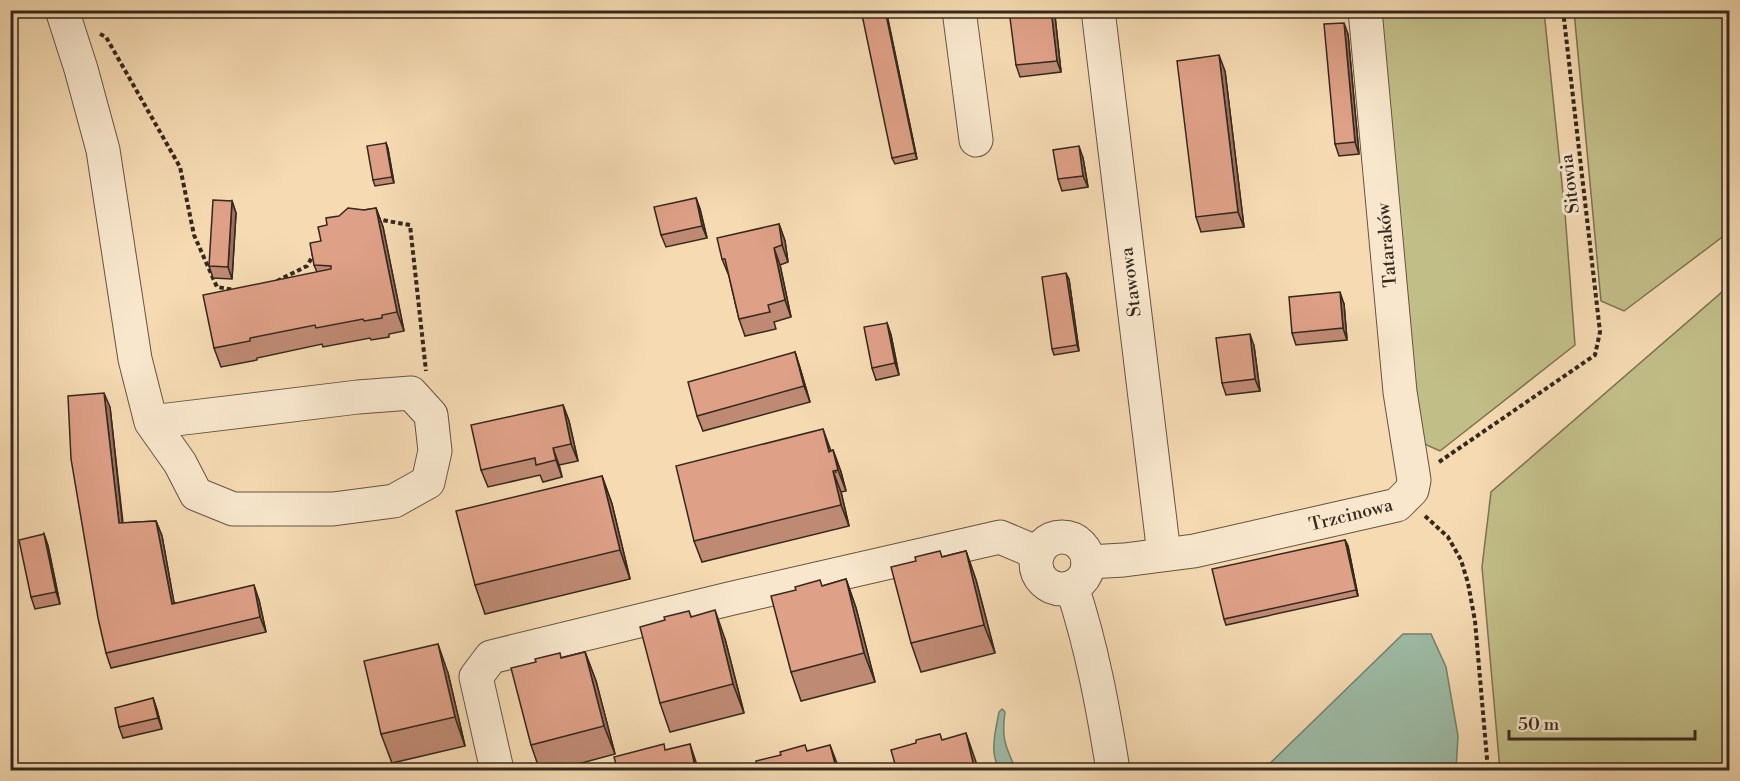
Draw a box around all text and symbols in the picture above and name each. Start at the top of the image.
street label: Sitowia [1555,152,1585,215]
street label: Tataraków [1372,201,1402,288]
street label: Stawowa [1115,245,1147,318]
street label: Trzcinowa [1307,493,1396,537]
scale bar [1509,703,1695,741]
text: 50 m [1518,713,1560,736]

